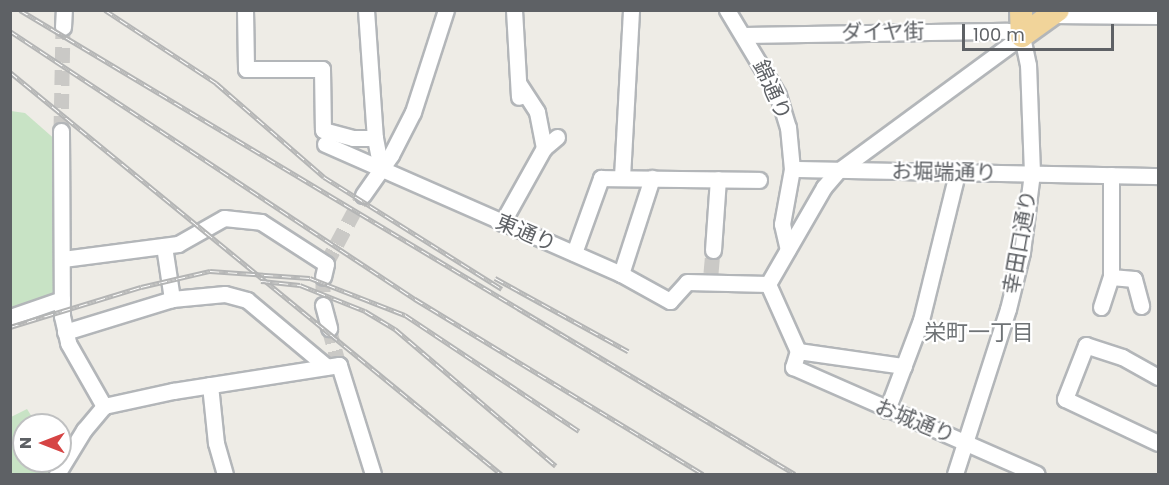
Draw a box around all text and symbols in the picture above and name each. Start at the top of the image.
scale bar [965,12,1116,50]
street label: ダイヤ街 [841,19,925,45]
text: 100 m [973,22,1025,47]
street label: 錦通り [748,56,796,124]
street label: お堀端通り [891,158,997,186]
street label: 幸田口通り [998,188,1042,296]
street label: 東通り [492,209,560,257]
district label: 栄町一丁目 [924,320,1034,346]
street label: お城通り [871,394,959,448]
north arrow [12,413,72,473]
text: N [14,437,37,449]

